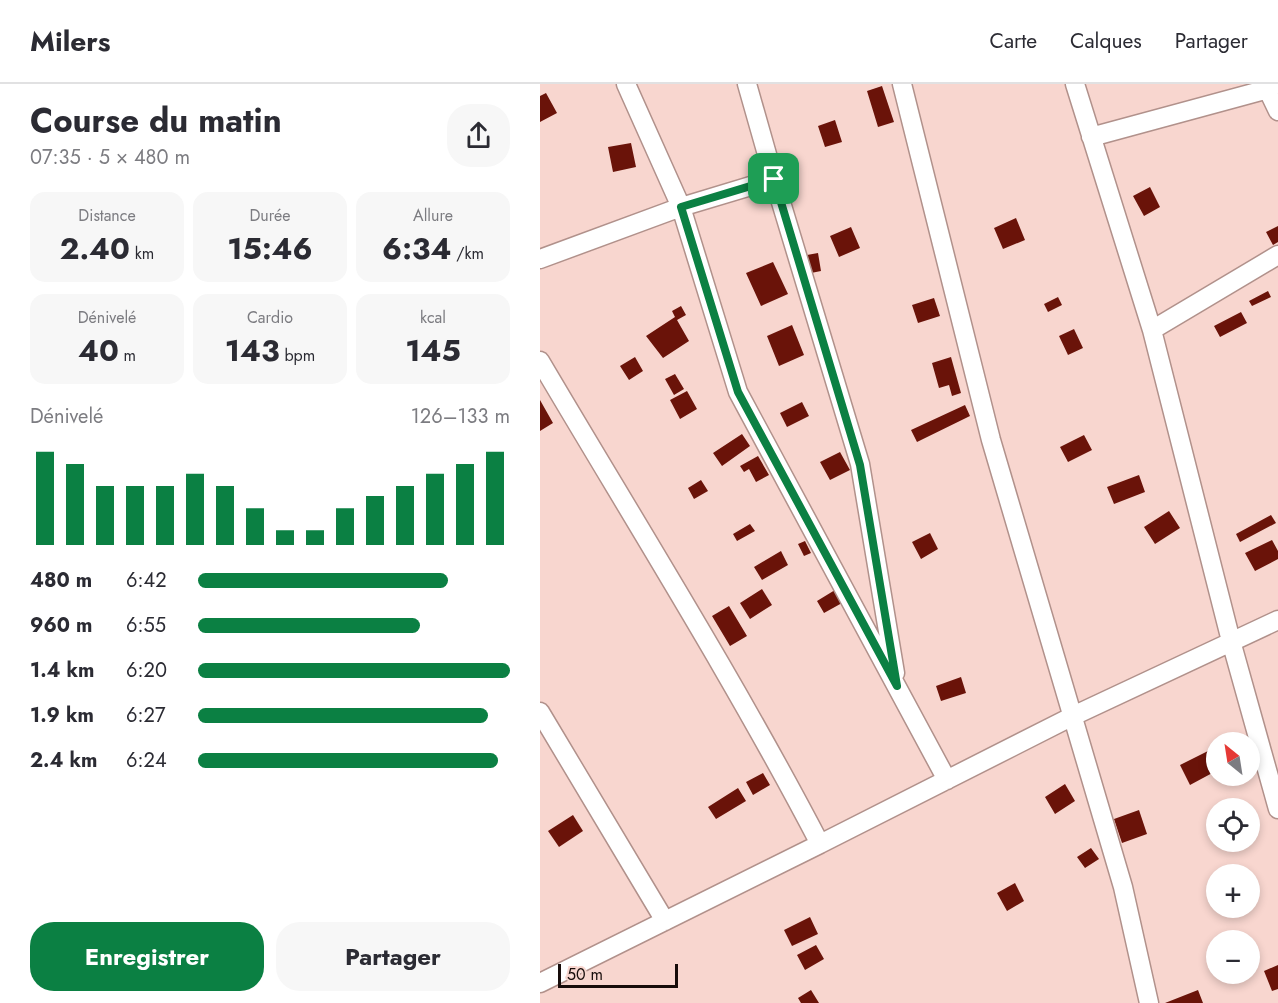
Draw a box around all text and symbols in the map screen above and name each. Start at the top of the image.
text: Milers [30,21,111,62]
text: Carte [990,26,1037,56]
text: Calques [1070,26,1142,56]
text: Partager [1175,26,1248,56]
text: Course du matin [30,97,282,144]
button: share [447,104,510,167]
text: 07:35 · 5 × 480 m [30,143,190,172]
pin [748,153,799,204]
icon: arrive [757,162,790,195]
text: Distance [78,204,136,227]
text: Durée [249,204,291,227]
text: Allure [413,204,453,227]
text: 2.40 [60,227,130,270]
text: 15:46 [227,227,313,270]
text: 6:34 [382,227,451,270]
text: km [130,242,154,265]
text: /km [451,242,484,265]
text: Dénivelé [78,306,136,329]
text: Cardio [247,306,293,329]
text: kcal [420,306,446,329]
text: 40 [78,329,119,372]
text: 143 [225,329,280,372]
text: 145 [405,329,461,372]
text: m [119,344,136,367]
text: bpm [280,344,315,367]
text: Dénivelé [30,402,103,431]
text: 126–133 m [411,402,510,431]
text: 480 m [30,566,92,595]
text: 6:42 [126,566,167,595]
text: 960 m [30,611,92,640]
text: 6:55 [126,611,166,640]
text: 1.4 km [30,656,95,685]
text: 6:20 [126,656,167,685]
text: 1.9 km [30,701,94,730]
text: 6:27 [126,701,165,730]
north arrow [1206,732,1260,786]
map controls [1206,732,1260,984]
text: 2.4 km [30,746,97,775]
text: 6:24 [126,746,167,775]
button: locate [1206,798,1260,852]
button: + [1206,864,1260,918]
button: Enregistrer [30,922,264,991]
button: Partager [276,922,510,991]
button: − [1206,930,1260,984]
scale bar [558,961,678,988]
text: 50 m [567,963,603,986]

